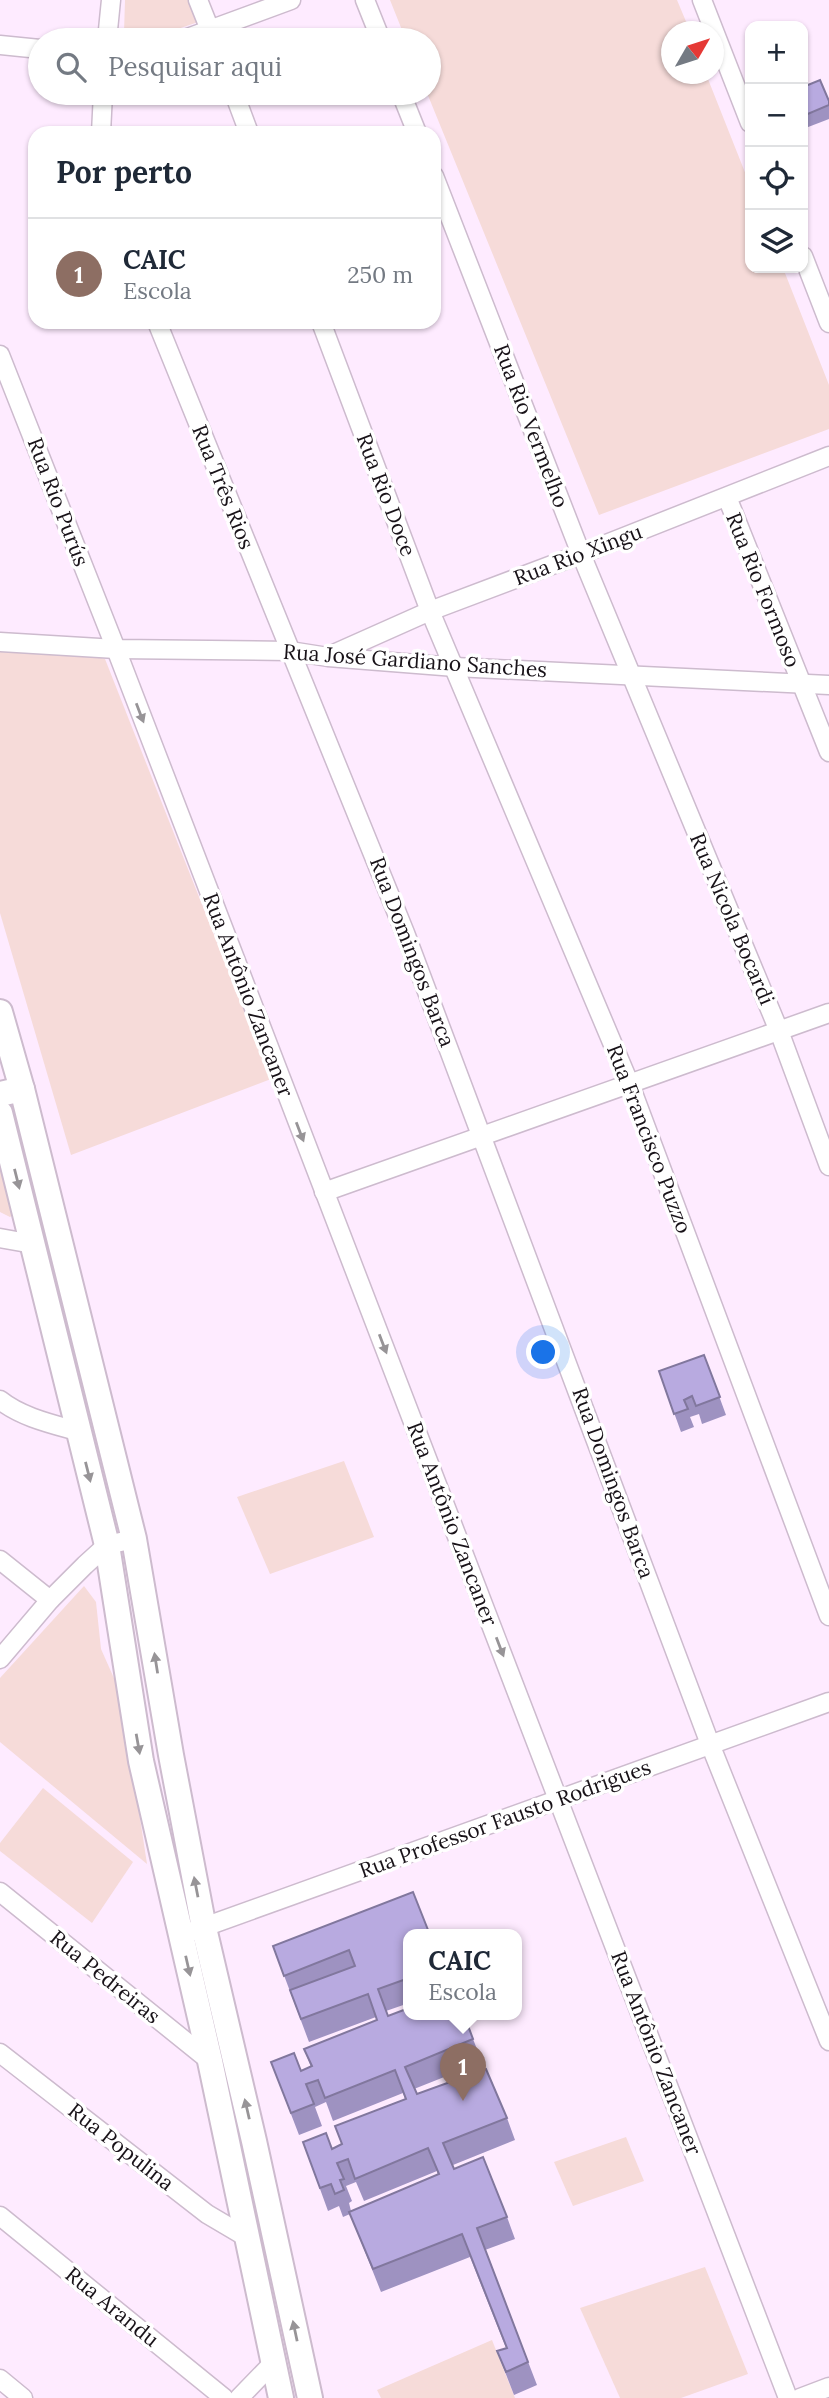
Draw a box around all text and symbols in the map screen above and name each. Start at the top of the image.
north arrow [661,21,724,84]
map controls [745,21,808,273]
button: + [745,21,808,84]
search box [28,28,441,105]
icon: search [52,48,90,86]
text: Pesquisar aqui [108,50,282,83]
button: − [745,84,808,147]
button: locate [745,147,808,210]
text: Por perto [56,153,192,191]
button: layers [745,210,808,273]
text: CAIC [123,243,186,276]
text: 1 [74,260,84,289]
text: 250 m [347,260,413,289]
text: Escola [123,276,192,305]
street label: Rua Rio Vermelho [488,340,575,511]
street label: Rua Três Rios [186,421,261,553]
street label: Rua Rio Doce [351,430,422,560]
street label: Rua Rio Purús [22,434,95,570]
street label: Rua Rio Formoso [720,508,807,671]
street label: Rua Rio Xingu [510,518,646,591]
street label: Rua José Gardiano Sanches [282,638,548,683]
one-way arrow [135,703,146,724]
street label: Rua Nicola Bocardi [684,829,781,1009]
street label: Rua Domingos Barca [364,853,461,1051]
street label: Rua Antônio Zancaner [197,889,300,1101]
street label: Rua Francisco Puzzo [601,1040,698,1237]
one-way arrow [295,1121,306,1142]
one-way arrow [12,1169,23,1191]
one-way arrow [377,1333,388,1354]
your location [526,1335,560,1369]
street label: Rua Domingos Barca [566,1384,661,1582]
street label: Rua Antônio Zancaner [401,1418,504,1630]
one-way arrow [83,1461,94,1483]
one-way arrow [494,1637,505,1658]
one-way arrow [150,1652,161,1674]
one-way arrow [133,1733,144,1755]
street label: Rua Professor Fausto Rodrigues [355,1753,654,1884]
one-way arrow [190,1876,201,1898]
street label: Rua Pedreiras [45,1924,166,2029]
popup [403,1929,522,2020]
text: CAIC [428,1944,491,1977]
street label: Rua Antônio Zancaner [605,1947,708,2159]
one-way arrow [182,1955,193,1977]
text: Escola [428,1977,497,2006]
pin: 1 [440,2043,486,2101]
street label: Rua Populina [63,2097,180,2196]
one-way arrow [241,2098,252,2120]
street label: Rua Arandu [60,2261,165,2353]
one-way arrow [290,2320,301,2342]

